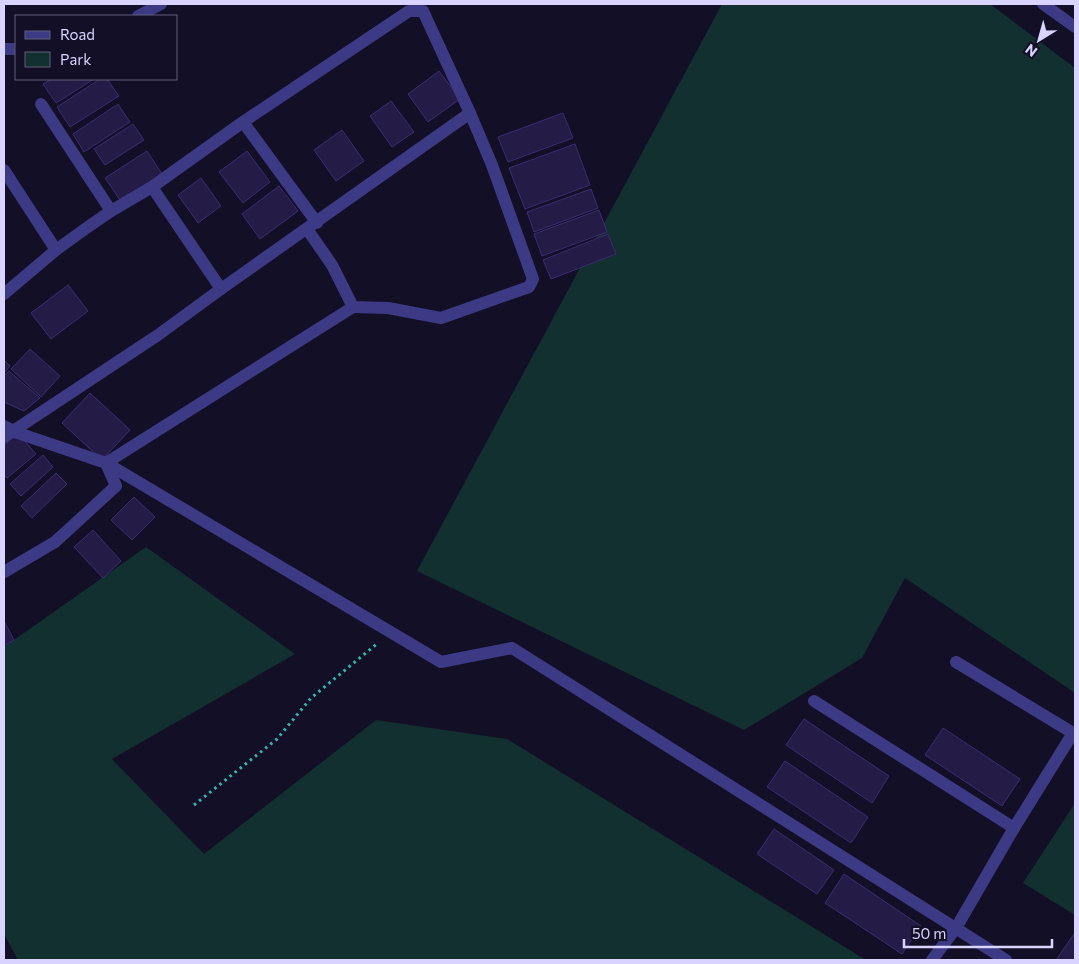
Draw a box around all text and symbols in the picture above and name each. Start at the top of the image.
legend [15,15,178,80]
north arrow [1014,15,1064,65]
text: Road [60,25,95,43]
text: N [1022,41,1040,61]
text: Park [60,50,91,68]
scale bar [904,916,1052,948]
text: 50 m [912,924,946,942]

